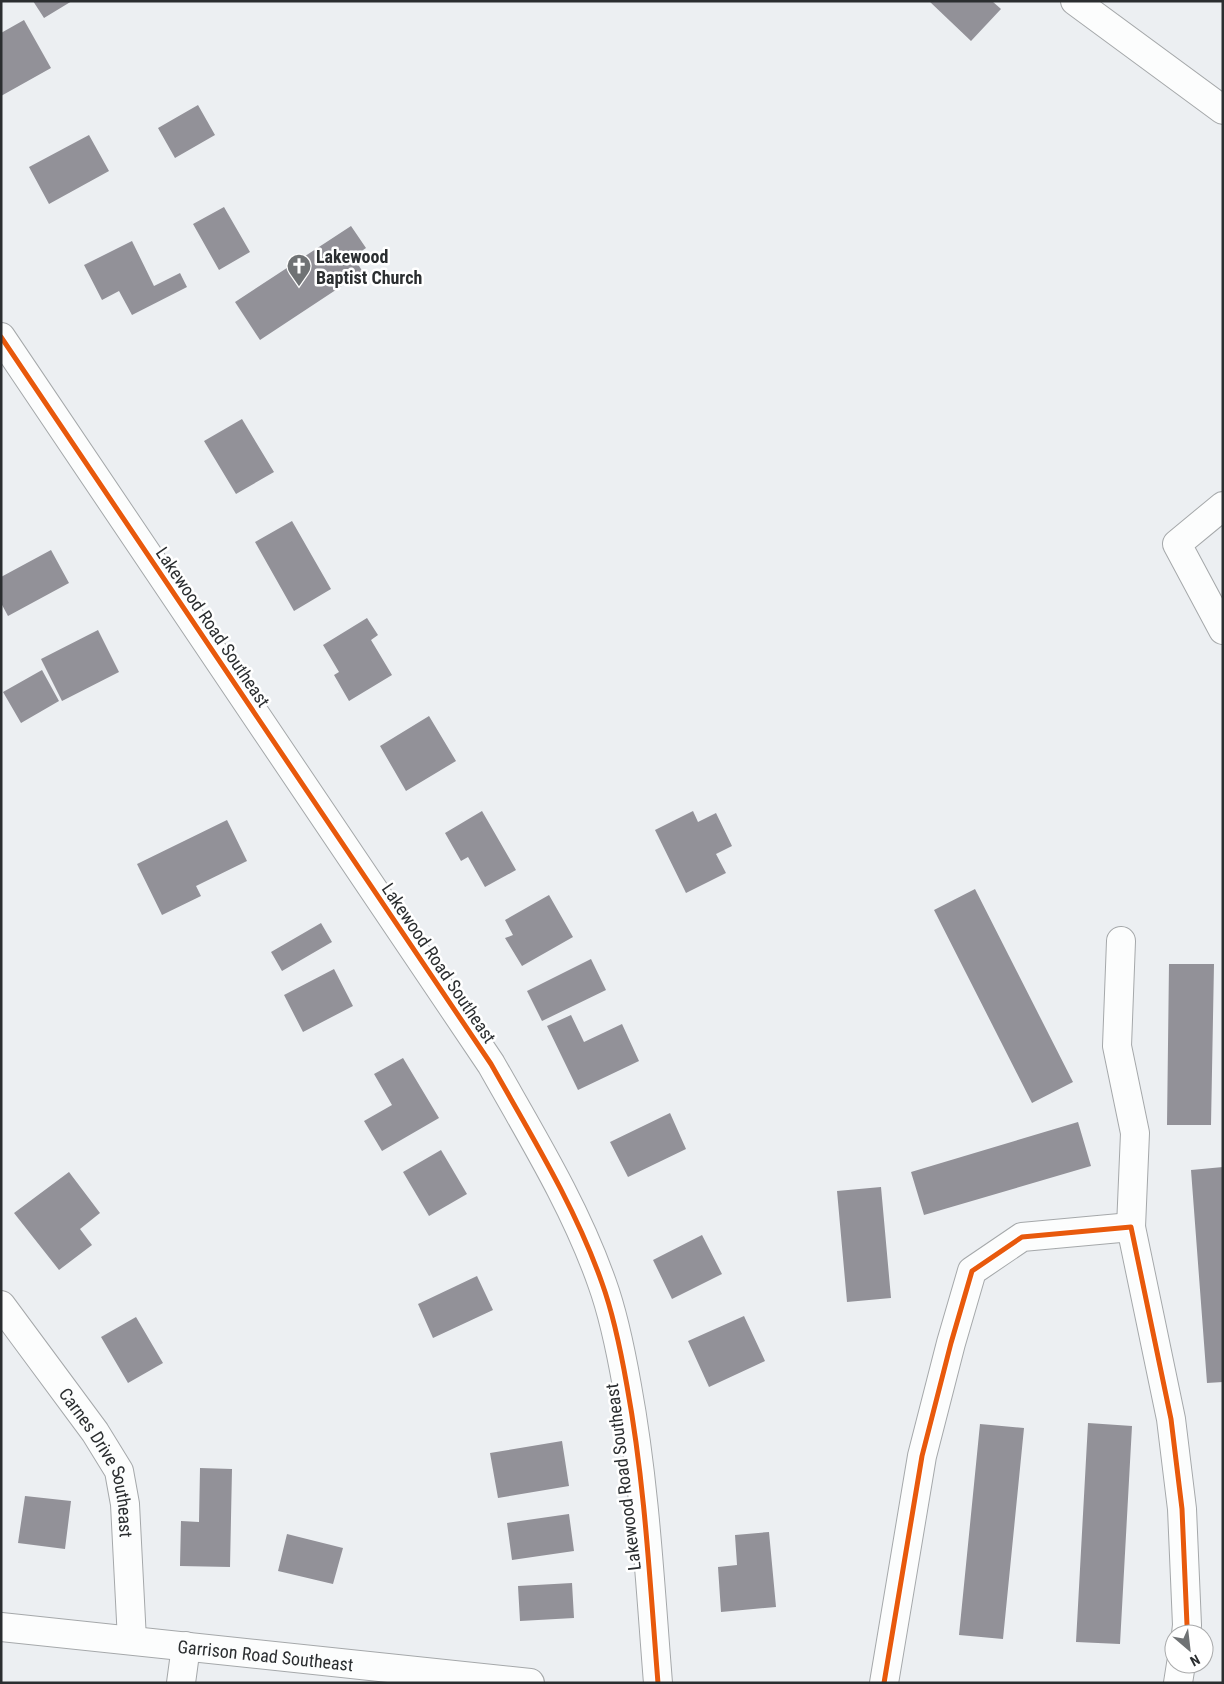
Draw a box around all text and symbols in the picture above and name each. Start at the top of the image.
place label: Lakewood Baptist Church [316,246,422,288]
church icon: Lakewood Baptist Church [286,253,312,287]
street label: Lakewood Road Southeast [152,543,274,711]
street label: Lakewood Road Southeast [378,879,500,1047]
street label: Lakewood Road Southeast [601,1382,645,1572]
street label: Carnes Drive Southeast [55,1383,137,1538]
north arrow [1164,1624,1214,1674]
street label: Garrison Road Southeast [177,1635,354,1675]
text: N [1188,1651,1203,1670]

